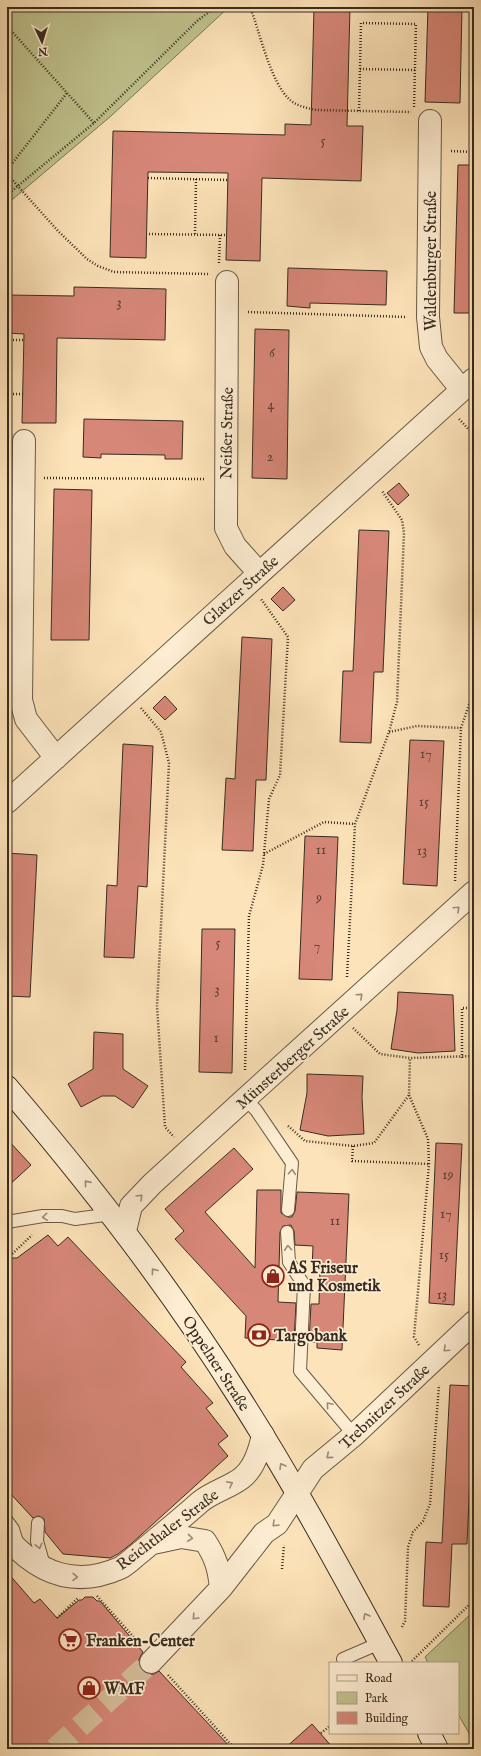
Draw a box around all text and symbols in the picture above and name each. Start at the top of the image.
north arrow [22,22,62,62]
text: N [37,44,49,58]
house number: 5 [320,132,326,150]
street label: Waldenburger Straße [422,191,442,331]
house number: 3 [116,294,122,312]
house number: 6 [269,344,276,362]
street label: Neißer Straße [217,387,239,479]
house number: 4 [268,396,275,414]
house number: 2 [267,448,274,466]
street label: Glatzer Straße [199,552,284,631]
house number: 17 [420,745,432,763]
house number: 15 [419,793,429,811]
house number: 11 [316,841,326,859]
house number: 13 [417,842,427,860]
house number: 9 [315,889,322,907]
one-way arrow [452,906,460,913]
house number: 5 [215,934,221,952]
house number: 7 [314,937,320,955]
house number: 3 [214,981,220,999]
one-way arrow [356,994,363,1001]
street label: Münsterberger Straße [233,1002,354,1115]
house number: 1 [213,1029,219,1047]
house number: 19 [442,1166,454,1184]
one-way arrow [287,1169,296,1175]
one-way arrow [85,1181,92,1188]
one-way arrow [135,1194,143,1202]
house number: 17 [440,1205,452,1223]
one-way arrow [42,1212,48,1221]
house number: 11 [330,1212,340,1230]
one-way arrow [284,1245,292,1251]
house number: 15 [439,1246,449,1264]
place label: AS Friseur und Kosmetik [287,1259,381,1297]
shop icon: AS Friseur und Kosmetik [260,1263,286,1289]
one-way arrow [152,1268,159,1275]
house number: 13 [437,1286,447,1304]
street label: Oppelner Straße [177,1313,254,1416]
bank icon: Targobank [246,1322,272,1348]
place label: Targobank [273,1327,347,1347]
one-way arrow [443,1344,450,1351]
street label: Trebnitzer Straße [336,1360,435,1455]
one-way arrow [326,1402,333,1409]
one-way arrow [327,1451,334,1458]
one-way arrow [279,1463,287,1470]
one-way arrow [226,1481,234,1489]
street label: Reichthaler Straße [113,1486,223,1576]
one-way arrow [272,1519,280,1527]
one-way arrow [187,1533,193,1542]
one-way arrow [34,1543,42,1550]
one-way arrow [72,1573,78,1581]
one-way arrow [192,1612,199,1620]
one-way arrow [363,1613,370,1621]
supermarket icon: Franken-Center [57,1627,83,1653]
place label: Franken-Center [86,1632,195,1652]
legend [329,1662,459,1734]
text: Road [365,1671,393,1686]
shop icon: WMF [76,1675,102,1701]
place label: WMF [103,1680,145,1700]
text: Park [365,1691,388,1706]
text: Building [365,1711,409,1726]

